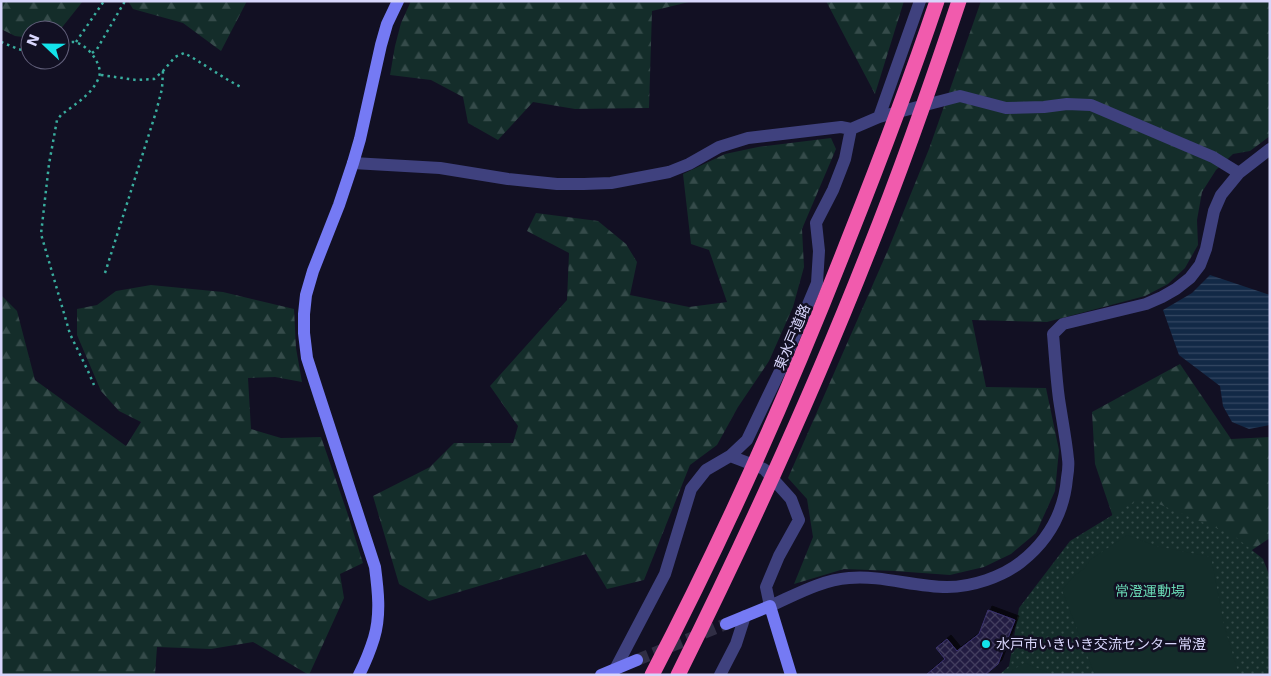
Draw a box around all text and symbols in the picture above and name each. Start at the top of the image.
north arrow [20,20,70,70]
text: N [23,32,43,49]
street label: 東水戸道路 [771,302,813,372]
park label: 常澄運動場 [1115,583,1185,599]
place label: 水戸市いきいき交流センター常澄 [996,636,1206,652]
marker: 水戸市いきいき交流センター常澄 [980,638,992,650]

